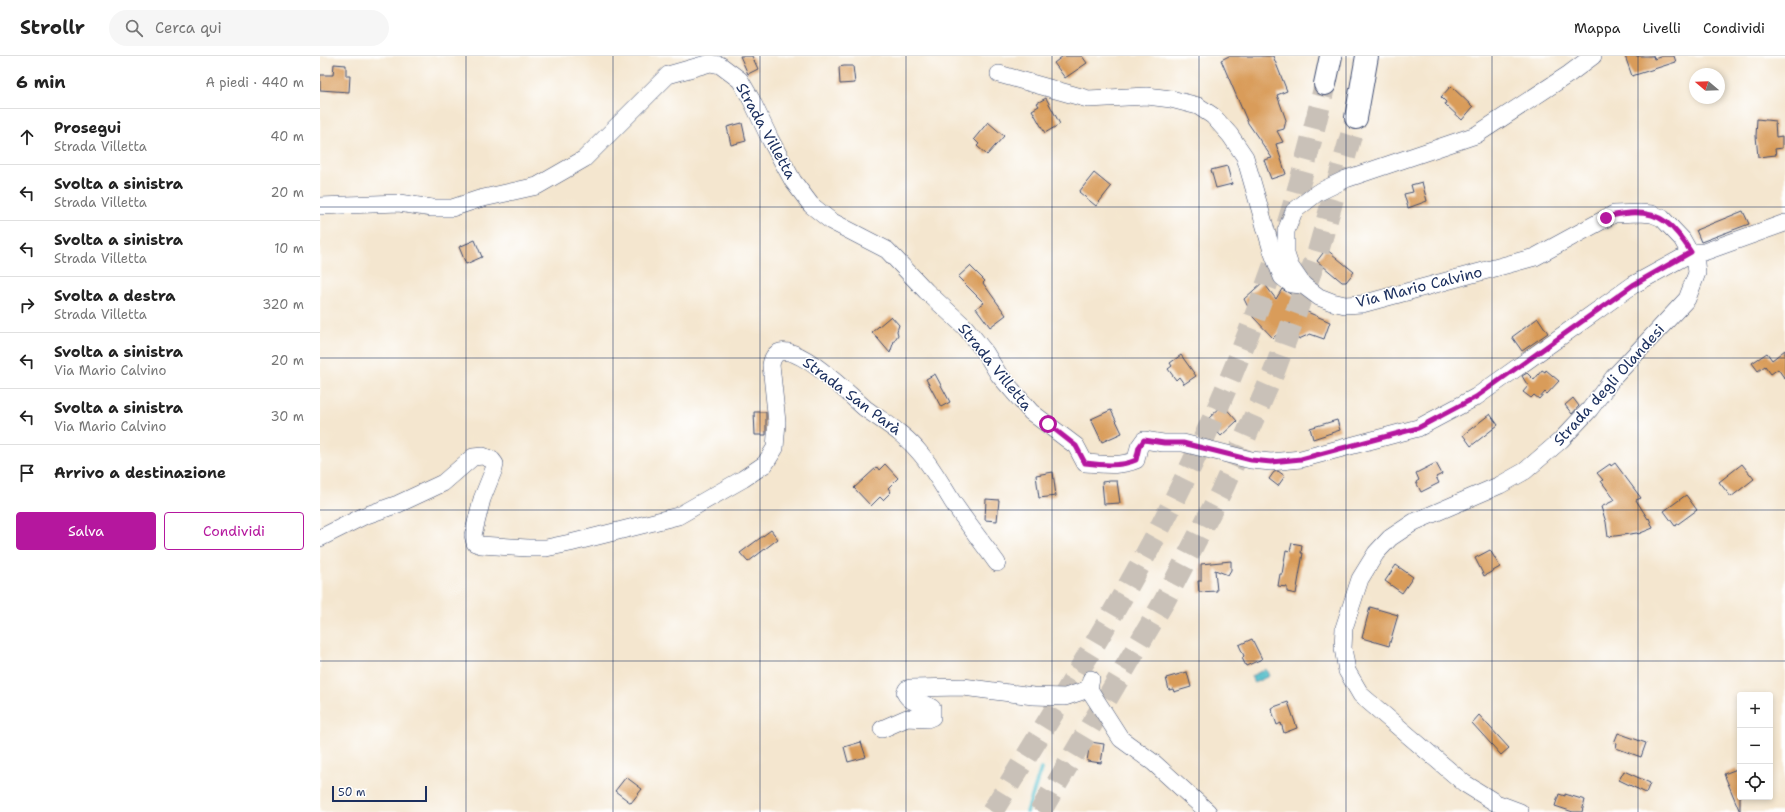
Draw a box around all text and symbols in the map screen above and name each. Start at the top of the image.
search box [109,10,389,46]
text: Strollr [20,15,85,40]
icon: search [123,17,145,39]
text: Cerca qui [155,18,222,38]
text: Mappa [1574,19,1621,37]
text: Livelli [1643,19,1681,37]
text: Condividi [1703,19,1765,37]
north arrow [1689,68,1725,104]
text: 6 min [16,71,66,93]
text: A piedi · 440 m [205,74,304,91]
street label: Strada Villetta [731,79,801,183]
text: Prosegui [54,118,121,138]
icon: ahead [16,126,38,148]
text: 40 m [270,128,304,145]
text: Strada Villetta [54,138,147,155]
text: Svolta a sinistra [54,174,183,194]
icon: left [16,182,38,204]
text: 20 m [271,184,304,201]
text: Strada Villetta [54,194,147,211]
route end [1597,209,1615,227]
text: Svolta a sinistra [54,230,183,250]
icon: left [16,238,38,260]
text: 10 m [274,240,304,257]
text: Strada Villetta [54,250,147,267]
street label: Via Mario Calvino [1354,262,1484,312]
text: Svolta a destra [54,286,176,306]
icon: right [16,294,38,316]
text: 320 m [262,296,304,313]
text: Strada Villetta [54,306,147,323]
street label: Strada Villetta [954,319,1037,415]
street label: Strada degli Olandesi [1549,320,1669,450]
text: Svolta a sinistra [54,342,183,362]
icon: left [16,350,38,372]
text: 20 m [271,352,304,369]
street label: Strada San Parà [799,352,906,440]
text: Via Mario Calvino [54,362,166,379]
text: Svolta a sinistra [54,398,183,418]
icon: left [16,406,38,428]
text: 30 m [270,408,304,425]
route start [1039,415,1057,433]
text: Via Mario Calvino [54,418,166,435]
icon: arrive [16,462,38,484]
text: Arrivo a destinazione [54,463,226,483]
button: Salva [16,512,156,550]
button: Condividi [164,512,304,550]
map controls [1737,692,1773,800]
button: + [1737,692,1773,728]
button: − [1737,728,1773,764]
button: locate [1737,764,1773,800]
scale bar [332,784,427,803]
text: 50 m [338,785,366,800]

